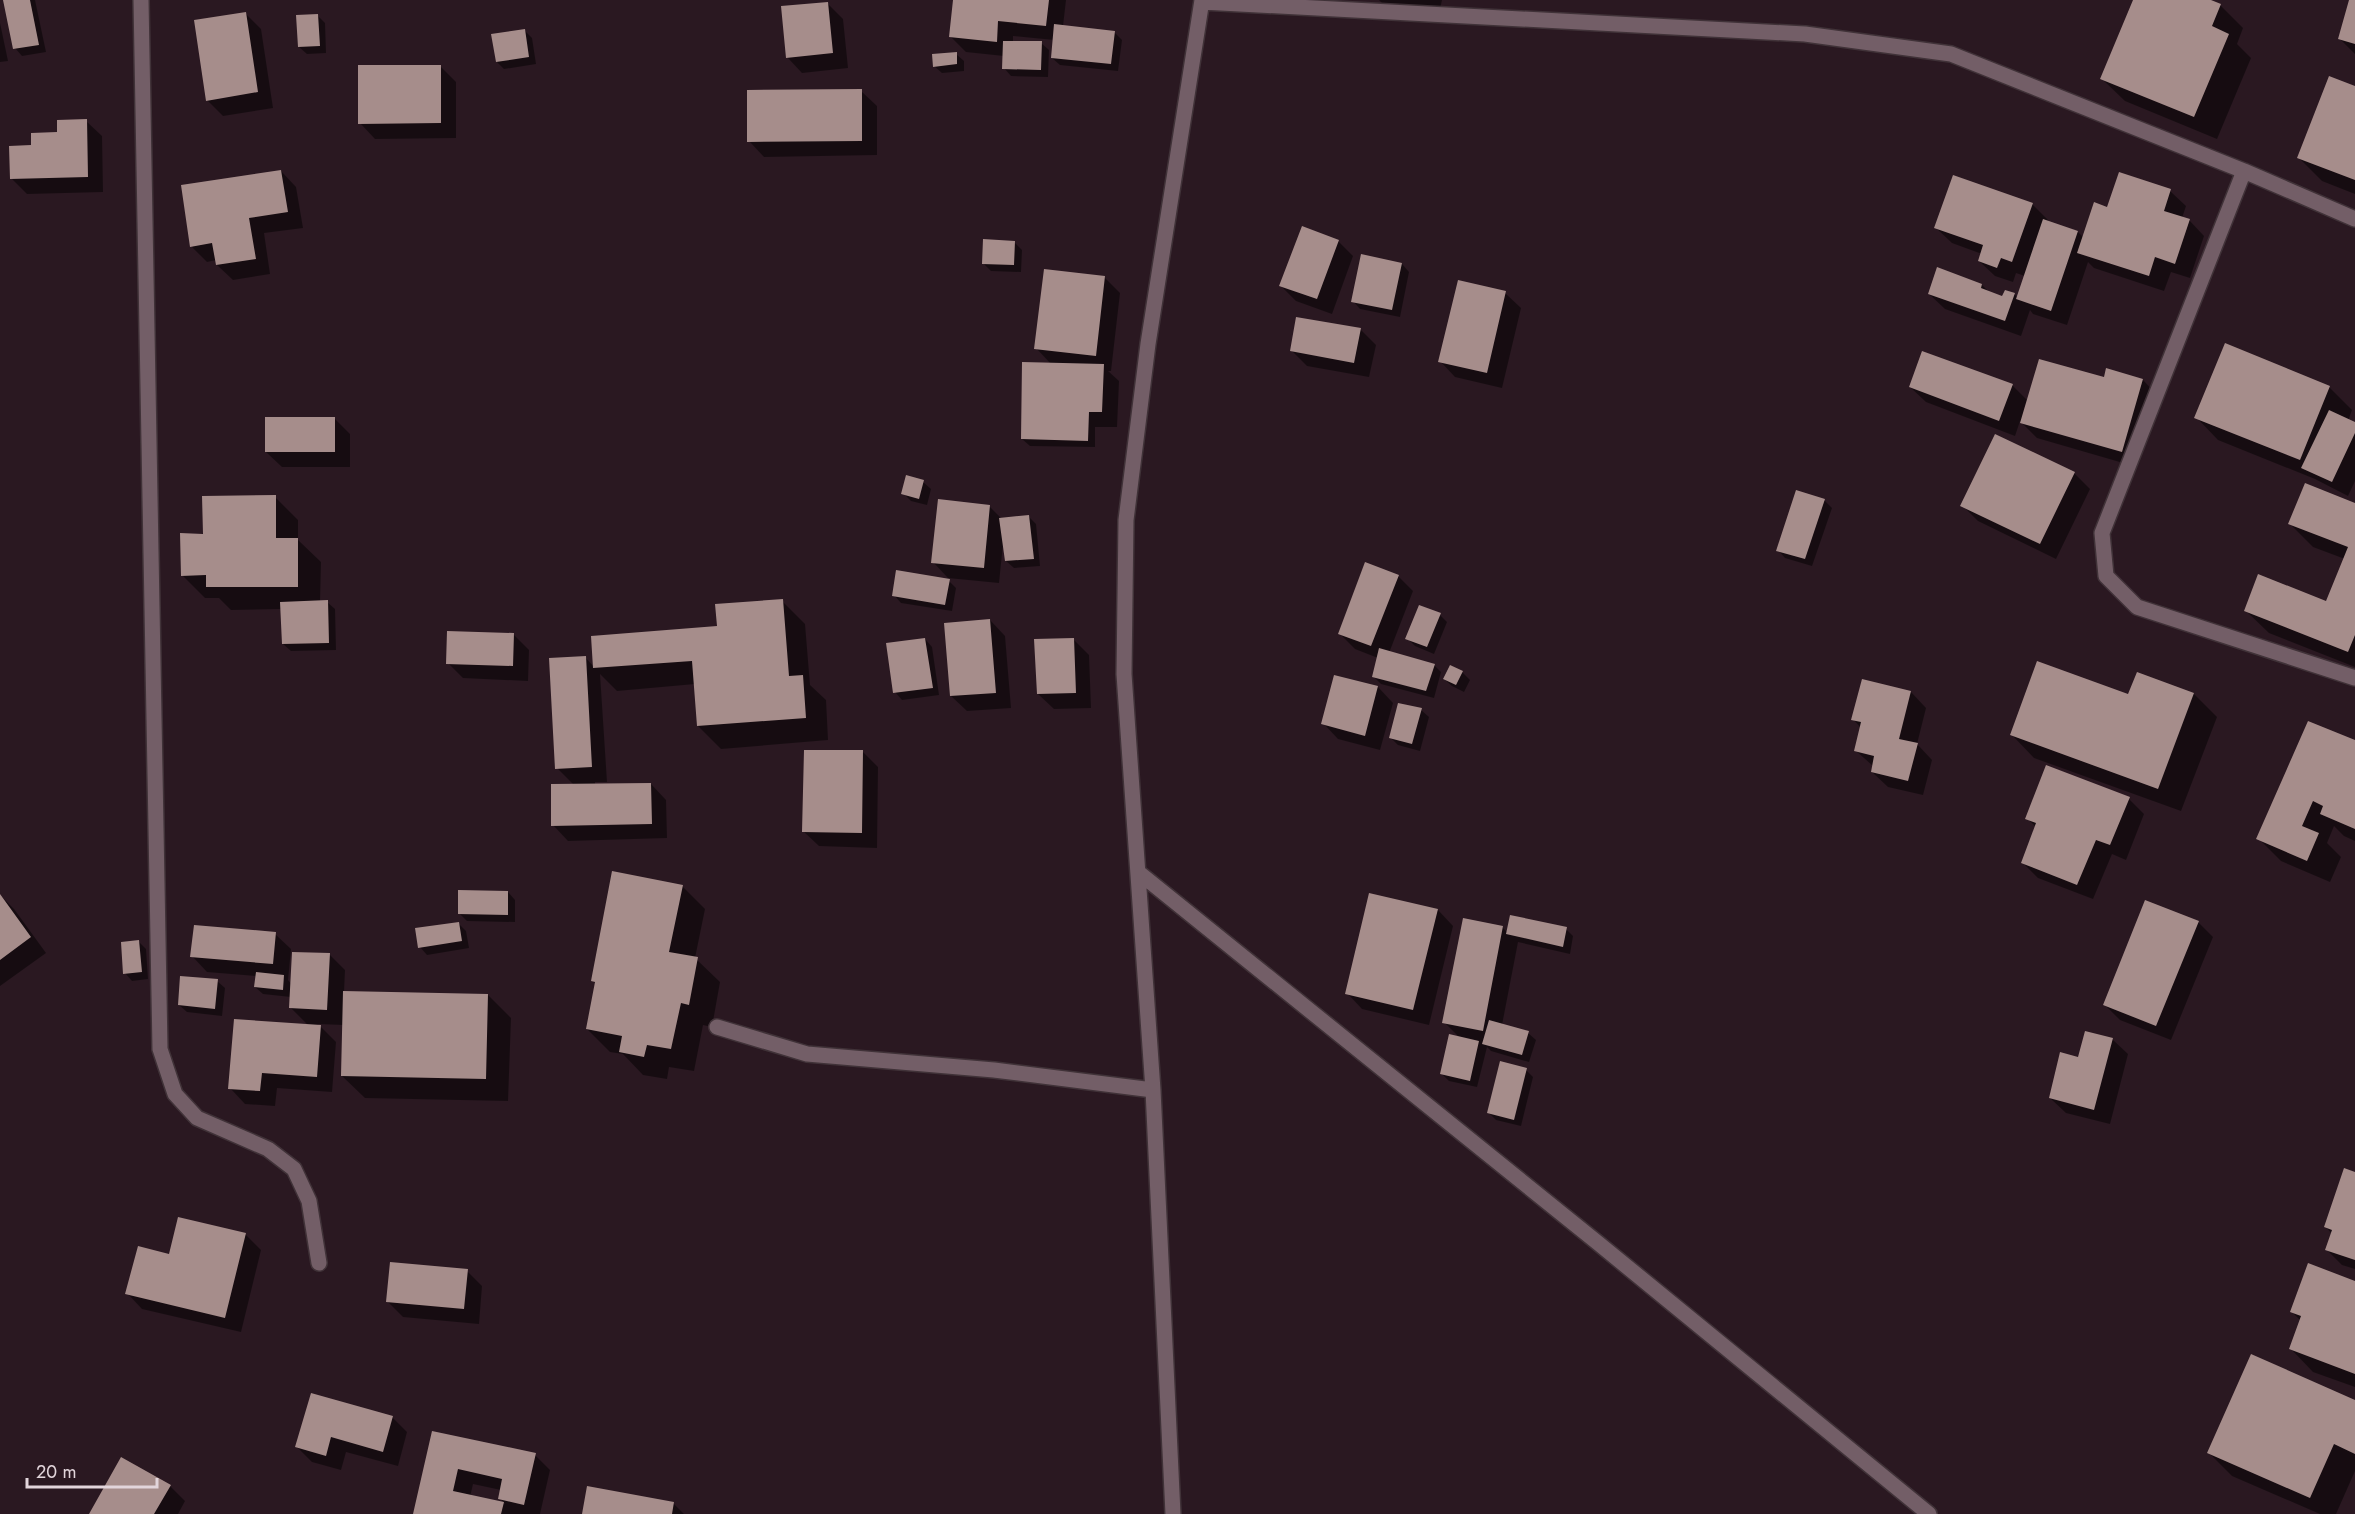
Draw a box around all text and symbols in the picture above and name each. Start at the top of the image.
scale bar [27,1451,158,1489]
text: 20 m [36,1459,76,1485]

